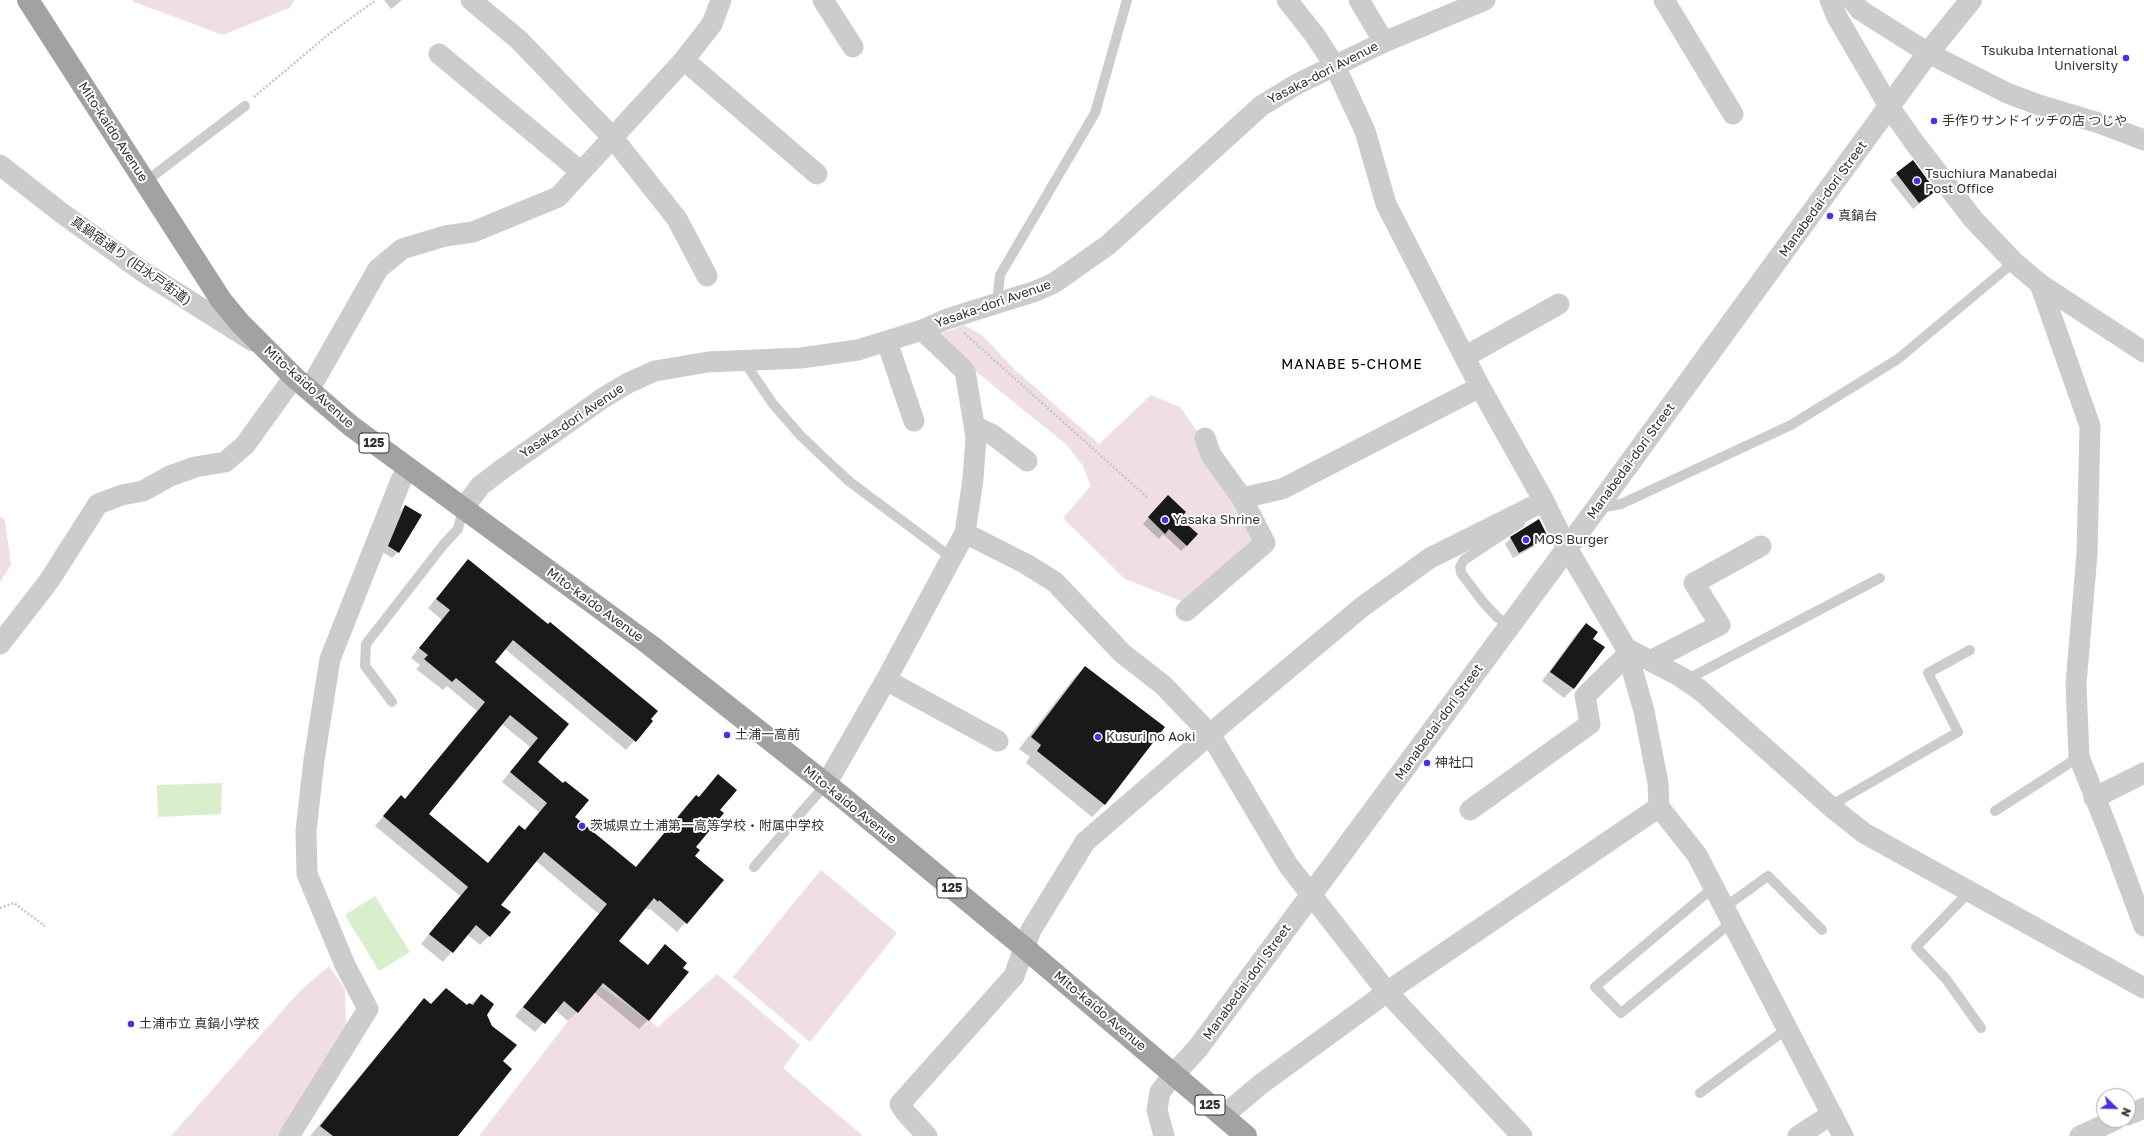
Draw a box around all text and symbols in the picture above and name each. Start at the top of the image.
street label: Yasaka-dori Avenue [1265,38,1381,108]
place label: Tsukuba International University [1981,43,2118,74]
marker: Tsukuba International University [2121,53,2131,63]
street label: Mito-kaido Avenue [75,79,151,185]
place label: 手作りサンドイッチの店 つじや [1942,113,2127,129]
marker: 手作りサンドイッチの店 つじや [1929,116,1939,126]
street label: Manabedai-dori Street [1776,138,1870,260]
place label: Tsuchiura Manabedai Post Office [1925,166,2057,197]
marker: Tsuchiura Manabedai Post Office [1912,176,1922,186]
place label: 真鍋台 [1838,208,1877,224]
marker: 真鍋台 [1825,211,1835,221]
street label: 真鍋宿通り (旧水戸街道) [68,214,194,308]
street label: Yasaka-dori Avenue [933,277,1053,331]
street label: Mito-kaido Avenue [261,343,357,431]
district label: MANABE 5-CHOME [1281,357,1423,373]
street label: Yasaka-dori Avenue [517,380,627,462]
street label: Manabedai-dori Street [1584,400,1678,522]
road number: 125 [359,433,389,453]
place label: Yasaka Shrine [1173,512,1260,528]
marker: Yasaka Shrine [1160,515,1170,525]
place label: MOS Burger [1534,532,1608,548]
marker: MOS Burger [1521,535,1531,545]
street label: Mito-kaido Avenue [544,565,646,645]
street label: Manabedai-dori Street [1392,661,1486,783]
place label: 土浦一高前 [735,727,800,743]
place label: Kusuri no Aoki [1106,729,1195,745]
marker: 土浦一高前 [722,730,732,740]
marker: Kusuri no Aoki [1093,732,1103,742]
place label: 神社口 [1435,755,1474,771]
marker: 神社口 [1422,758,1432,768]
street label: Mito-kaido Avenue [800,763,900,847]
place label: 茨城県立土浦第一高等学校・附属中学校 [590,818,824,834]
marker: 茨城県立土浦第一高等学校・附属中学校 [577,821,587,831]
road number: 125 [937,878,967,898]
street label: Manabedai-dori Street [1200,921,1294,1043]
street label: Mito-kaido Avenue [1051,968,1149,1054]
place label: 土浦市立 真鍋小学校 [139,1016,259,1032]
marker: 土浦市立 真鍋小学校 [126,1019,136,1029]
north arrow [2096,1088,2136,1128]
road number: 125 [1195,1095,1225,1115]
text: N [2119,1106,2134,1119]

